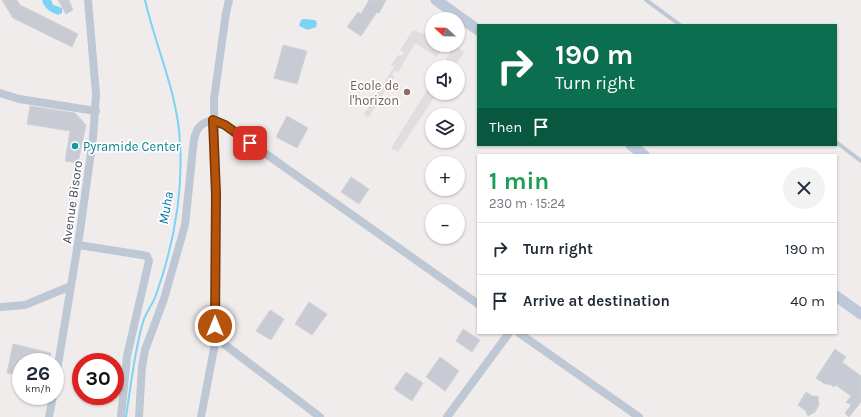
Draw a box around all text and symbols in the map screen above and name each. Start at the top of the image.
north arrow [425,12,465,52]
map controls [425,12,465,244]
text: 190 m [555,38,633,71]
icon: right [489,40,541,92]
button: sound [425,60,465,100]
text: Turn right [555,72,635,94]
place label: Ecole de l'horizon [349,78,399,108]
marker: Ecole de l'horizon [402,87,412,97]
button: layers [425,108,465,148]
icon: arrive [530,116,552,138]
text: Then [489,118,522,136]
pin [233,126,267,160]
icon: arrive [239,132,261,154]
place label: Pyramide Center [83,139,181,154]
marker: Pyramide Center [70,141,80,151]
button: + [425,156,465,196]
street label: Avenue Bisoro [59,160,85,244]
text: 1 min [489,167,549,195]
button: close [783,167,825,209]
water label: Muha [155,190,177,226]
text: 230 m · 15:24 [489,196,565,211]
button: − [425,204,465,244]
icon: right [489,238,511,260]
text: Turn right [523,240,593,258]
text: 190 m [785,240,825,258]
icon: arrive [489,290,511,312]
text: Arrive at destination [523,292,670,310]
text: 40 m [790,292,825,310]
position arrow [194,305,236,347]
speed limit sign: 30 [72,353,124,405]
text: 26 [26,362,50,385]
text: km/h [25,383,51,395]

